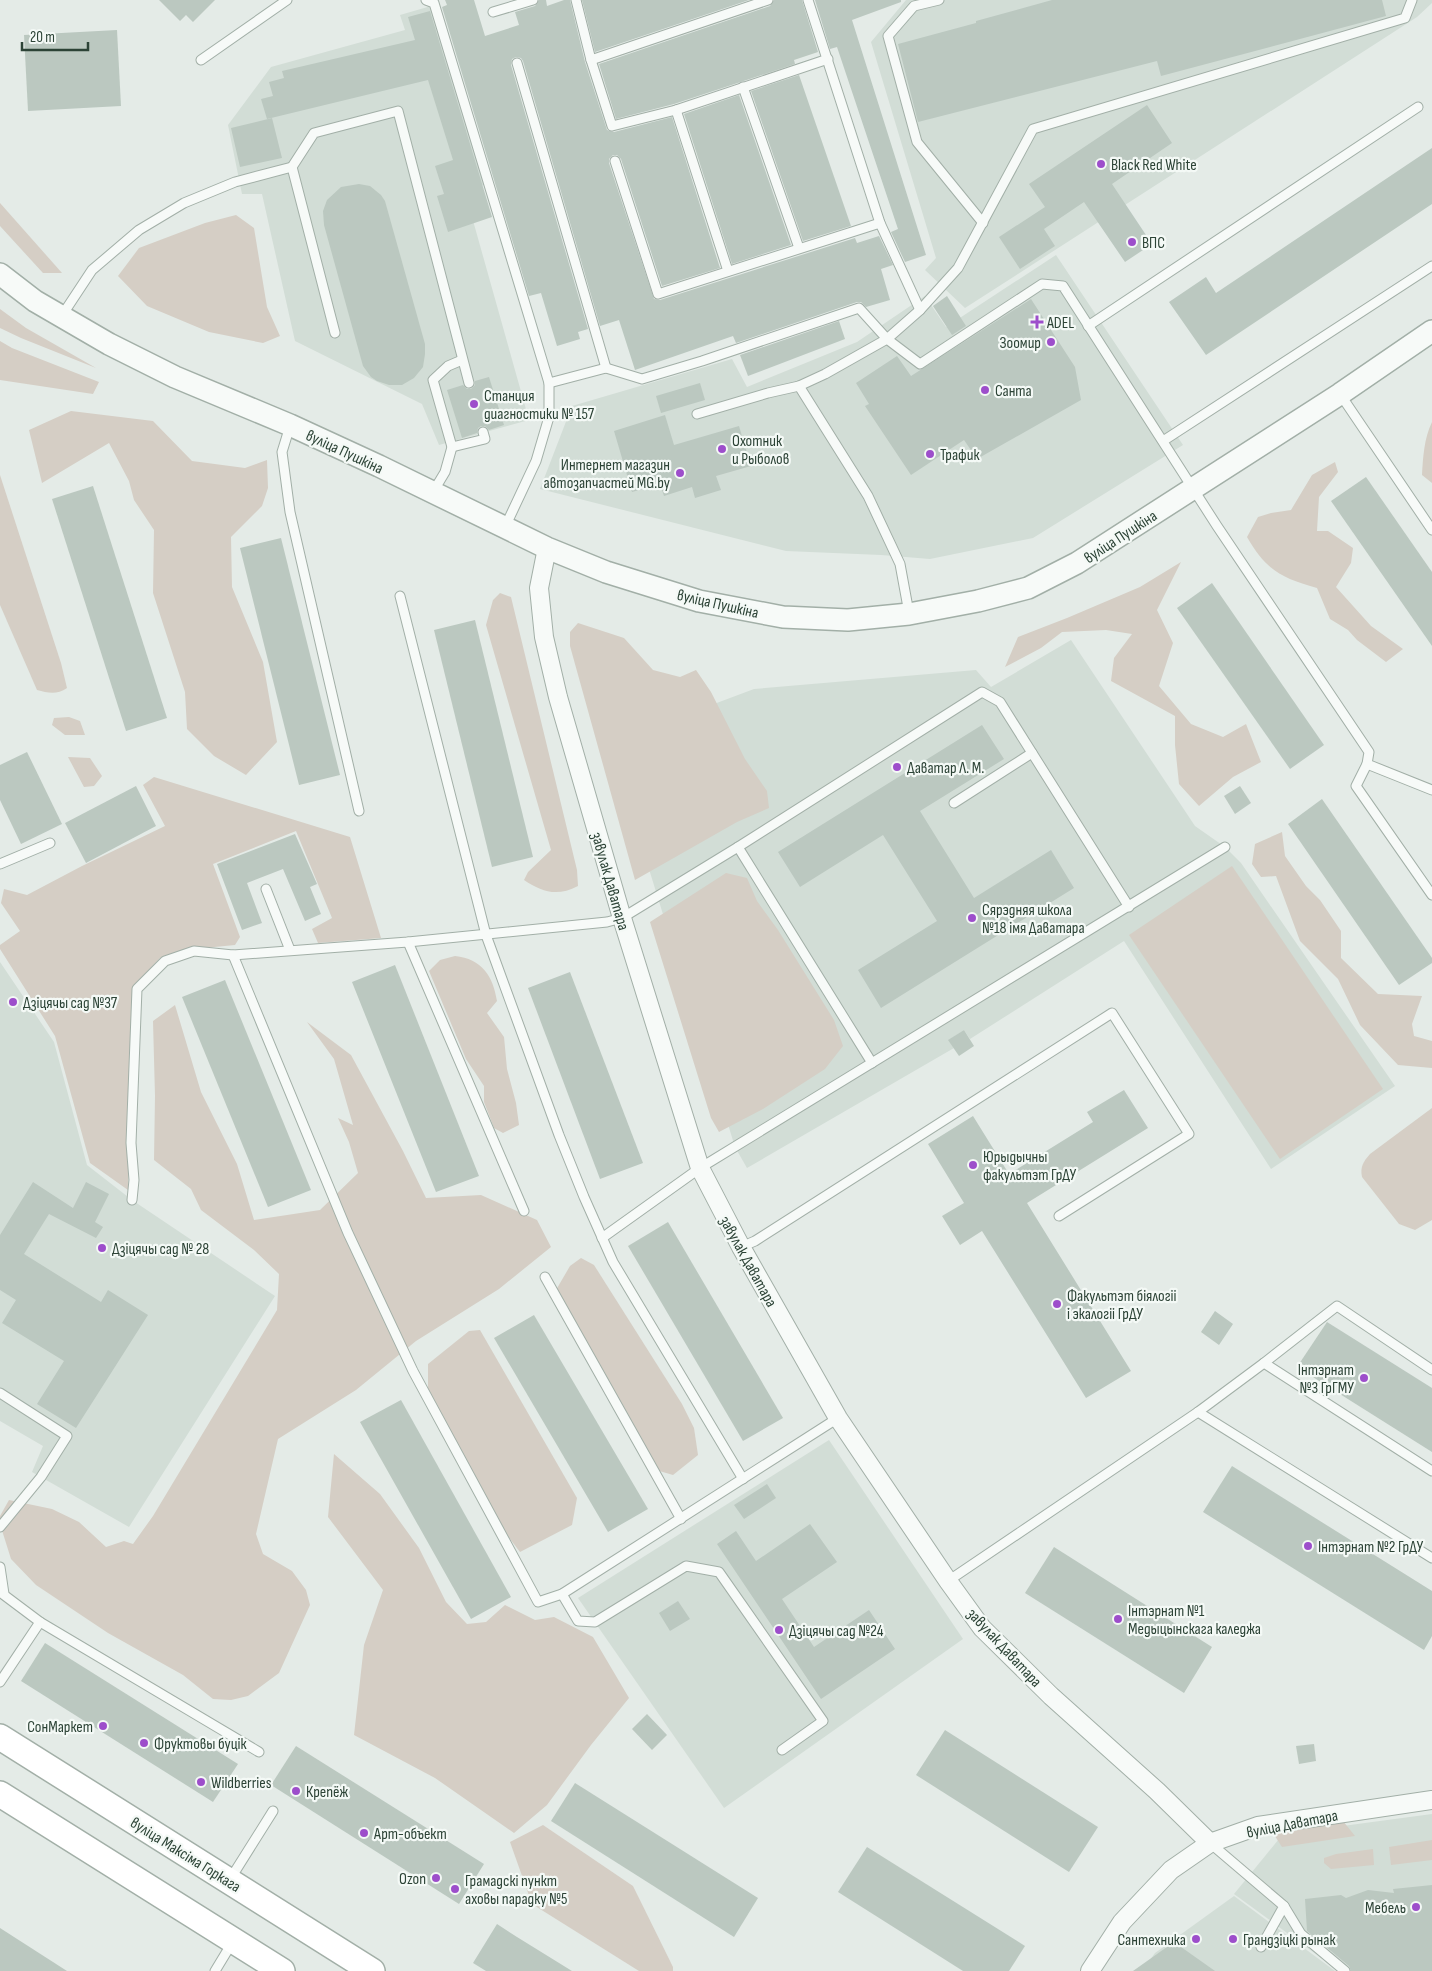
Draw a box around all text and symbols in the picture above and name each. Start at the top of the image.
scale bar [22,20,89,52]
text: 20 m [30,28,55,47]
place label: Black Red White [1111,156,1197,175]
marker: Black Red White [1095,158,1107,170]
place label: ВПС [1142,234,1165,253]
marker: ВПС [1126,236,1138,248]
place label: ADEL [1046,314,1074,333]
marker: ADEL [1031,316,1043,328]
place label: Зоомир [1000,334,1041,353]
marker: Зоомир [1045,336,1057,348]
place label: Санта [995,382,1032,401]
marker: Санта [979,384,991,396]
place label: Станция диагностики № 157 [484,387,595,424]
marker: Станция диагностики № 157 [468,398,480,410]
street label: вуліца Пушкіна [303,426,386,479]
place label: Охотник и Рыболов [732,432,789,469]
marker: Охотник и Рыболов [716,443,728,455]
place label: Трафик [940,446,980,465]
marker: Трафик [924,448,936,460]
place label: Интернет магазин автозапчастей MG.by [544,456,670,493]
marker: Интернет магазин автозапчастей MG.by [674,467,686,479]
street label: вуліца Пушкіна [1081,507,1161,568]
street label: вуліца Пушкіна [675,586,760,623]
place label: Даватар Л. М. [907,759,984,778]
marker: Даватар Л. М. [891,761,903,773]
street label: завулак Даватара [587,830,633,933]
place label: Сярэдняя школа №18 імя Даватара [982,901,1085,938]
marker: Сярэдняя школа №18 імя Даватара [966,912,978,924]
place label: Дзіцячы сад №37 [23,994,118,1013]
marker: Дзіцячы сад №37 [7,996,19,1008]
place label: Юрыдычны факультэт ГрДУ [983,1148,1077,1185]
marker: Юрыдычны факультэт ГрДУ [967,1159,979,1171]
street label: завулак Даватара [715,1213,780,1311]
place label: Дзіцячы сад № 28 [112,1240,209,1259]
marker: Дзіцячы сад № 28 [96,1242,108,1254]
place label: Факультэт біялогіі і экалогіі ГрДУ [1067,1287,1177,1324]
marker: Факультэт біялогіі і экалогіі ГрДУ [1051,1298,1063,1310]
place label: Інтэрнат №3 ГрГМУ [1298,1361,1354,1398]
marker: Інтэрнат №3 ГрГМУ [1358,1372,1370,1384]
place label: Інтэрнат №2 ГрДУ [1318,1538,1423,1557]
marker: Інтэрнат №2 ГрДУ [1302,1540,1314,1552]
place label: Інтэрнат №1 Медыцынскага каледжа [1128,1602,1261,1639]
street label: завулак Даватара [963,1605,1045,1691]
marker: Інтэрнат №1 Медыцынскага каледжа [1112,1613,1124,1625]
place label: Дзіцячы сад №24 [789,1622,884,1641]
marker: Дзіцячы сад №24 [773,1624,785,1636]
place label: СонМаркет [27,1718,93,1737]
marker: СонМаркет [97,1720,109,1732]
place label: Фруктовы буцік [154,1735,247,1754]
marker: Фруктовы буцік [138,1737,150,1749]
place label: Wildberries [211,1774,272,1793]
marker: Wildberries [195,1776,207,1788]
place label: Крепёж [306,1783,349,1802]
marker: Крепёж [290,1785,302,1797]
street label: вуліца Даватара [1245,1806,1340,1843]
street label: вуліца Максіма Горкага [127,1814,244,1897]
place label: Арт-объект [373,1825,447,1844]
marker: Арт-объект [358,1827,370,1839]
place label: Ozon [399,1870,426,1889]
marker: Ozon [430,1872,442,1884]
place label: Грамадскі пункт аховы парадку №5 [465,1872,567,1909]
marker: Грамадскі пункт аховы парадку №5 [449,1883,461,1895]
place label: Мебель [1365,1899,1406,1918]
marker: Мебель [1410,1901,1422,1913]
place label: Сантехника [1118,1931,1186,1950]
place label: Грандзіцкі рынак [1243,1931,1336,1950]
marker: Сантехника [1190,1933,1202,1945]
marker: Грандзіцкі рынак [1227,1933,1239,1945]

